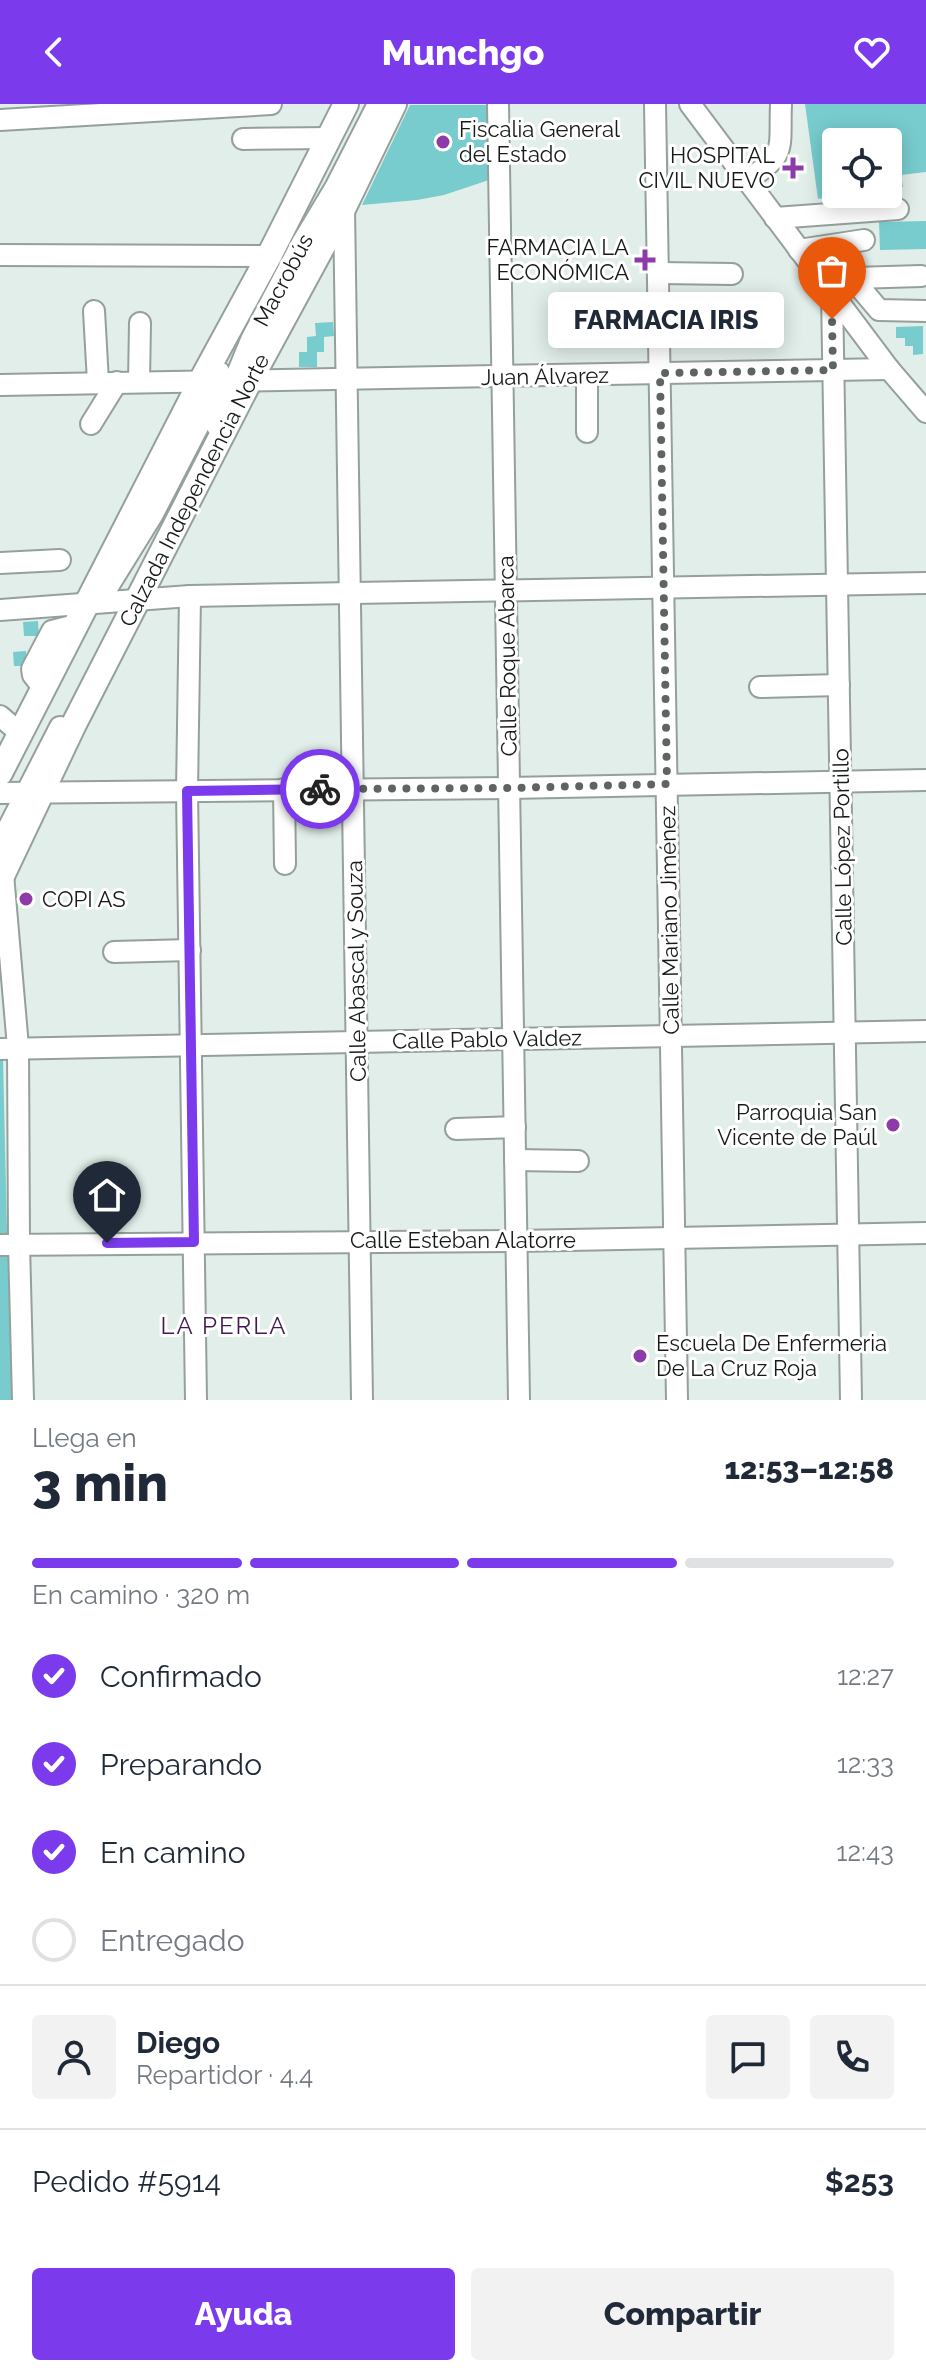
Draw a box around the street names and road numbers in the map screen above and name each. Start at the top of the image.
street label: Macrobús [248,229,318,331]
street label: Calzada Independencia Norte [114,349,274,631]
street label: Juan Álvarez [481,362,609,390]
street label: Calle Roque Abarca [492,555,522,757]
street label: Calle López Portillo [827,748,857,946]
street label: Calle Mariano Jiménez [654,805,684,1035]
street label: Calle Abascal y Souza [341,860,371,1082]
street label: Calle Pablo Valdez [392,1024,582,1054]
street label: Calle Esteban Alatorre [350,1227,576,1253]

